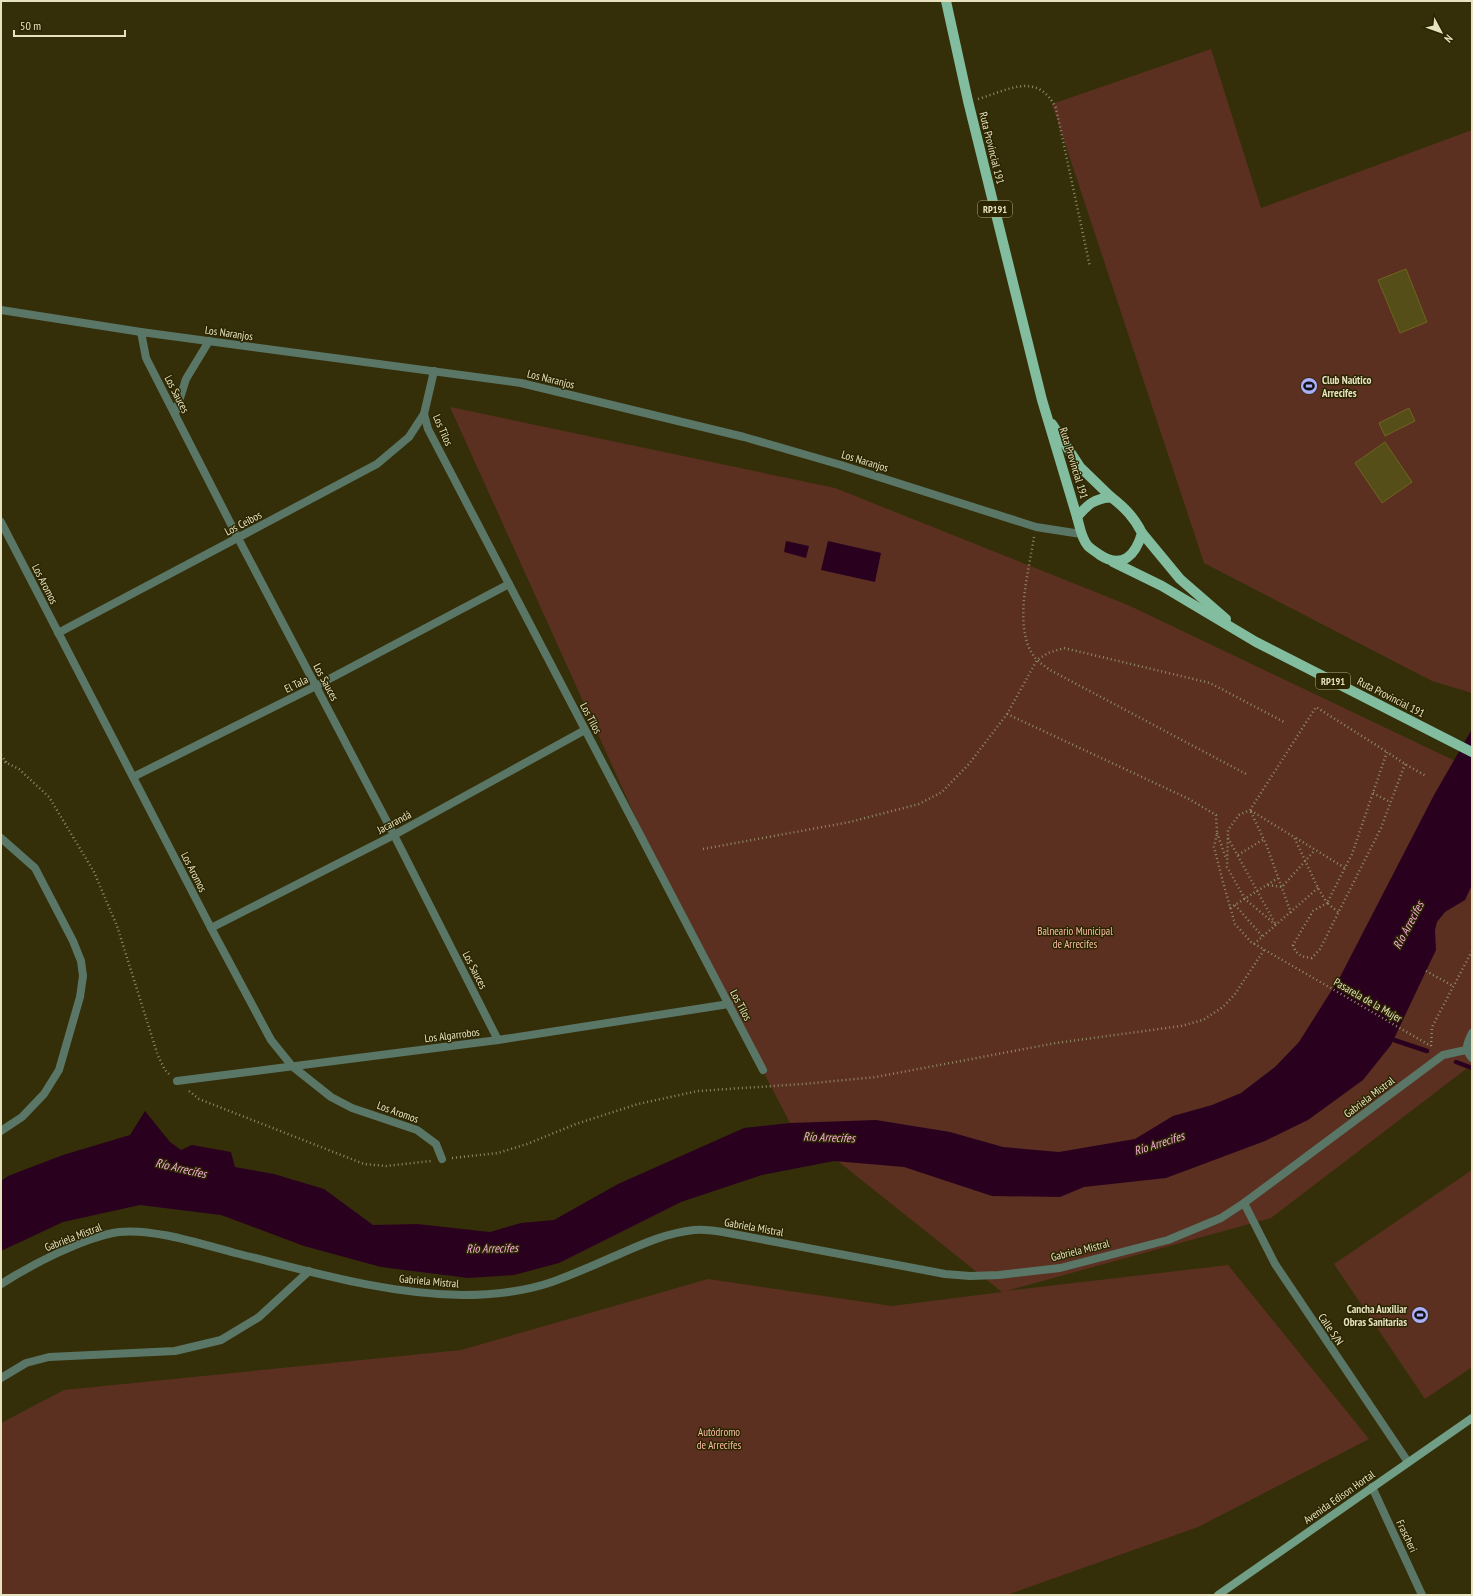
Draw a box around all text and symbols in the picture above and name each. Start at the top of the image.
scale bar [14,12,125,38]
north arrow [1421,12,1461,52]
text: 50 m [20,18,41,33]
text: N [1441,32,1456,45]
street label: Ruta Provincial 191 [976,110,1008,186]
road number: RP191 [978,201,1012,217]
street label: Los Naranjos [204,323,254,343]
street label: Los Naranjos [526,366,576,392]
street label: Los Sauces [162,373,193,416]
place label: Club Naútico Arrecifes [1321,373,1372,400]
sports icon: Club Naútico Arrecifes [1299,376,1319,396]
street label: Los Tilos [430,412,456,448]
street label: Ruta Provincial 191 [1056,426,1092,501]
street label: Los Naranjos [840,447,890,475]
street label: Los Ceibos [222,507,264,539]
street label: Los Aromos [29,562,61,607]
street label: Los Sauces [310,661,342,704]
street label: El Tala [282,672,310,696]
road number: RP191 [1316,673,1350,689]
street label: Ruta Provincial 191 [1355,674,1427,720]
street label: Los Tilos [577,700,605,736]
street label: Jacarandá [374,807,414,837]
street label: Los Aromos [178,850,210,895]
water label: Río Arrecifes [1389,897,1428,951]
park label: Balneario Municipal de Arrecifes [1037,924,1113,951]
street label: Los Sauces [460,949,491,992]
street label: Pasarela de la Mujer [1331,975,1405,1025]
street label: Los Tilos [727,987,755,1023]
street label: Los Algarrobos [424,1025,481,1045]
street label: Gabriela Mistral [1341,1073,1397,1121]
street label: Los Aromos [375,1098,421,1126]
water label: Río Arrecifes [1132,1127,1188,1158]
water label: Río Arrecifes [803,1129,857,1145]
water label: Río Arrecifes [154,1155,210,1182]
street label: Gabriela Mistral [723,1215,785,1239]
street label: Gabriela Mistral [43,1220,104,1254]
street label: Gabriela Mistral [1049,1236,1111,1264]
water label: Río Arrecifes [466,1240,520,1256]
street label: Gabriela Mistral [399,1271,460,1291]
place label: Cancha Auxiliar Obras Sanitarias [1344,1302,1408,1329]
sports icon: Cancha Auxiliar Obras Sanitarias [1410,1305,1430,1325]
street label: Calle S/N [1315,1311,1347,1348]
park label: Autódromo de Arrecifes [697,1425,741,1452]
street label: Avenida Edison Hortal [1301,1467,1378,1527]
street label: Frascheri [1393,1517,1421,1555]

